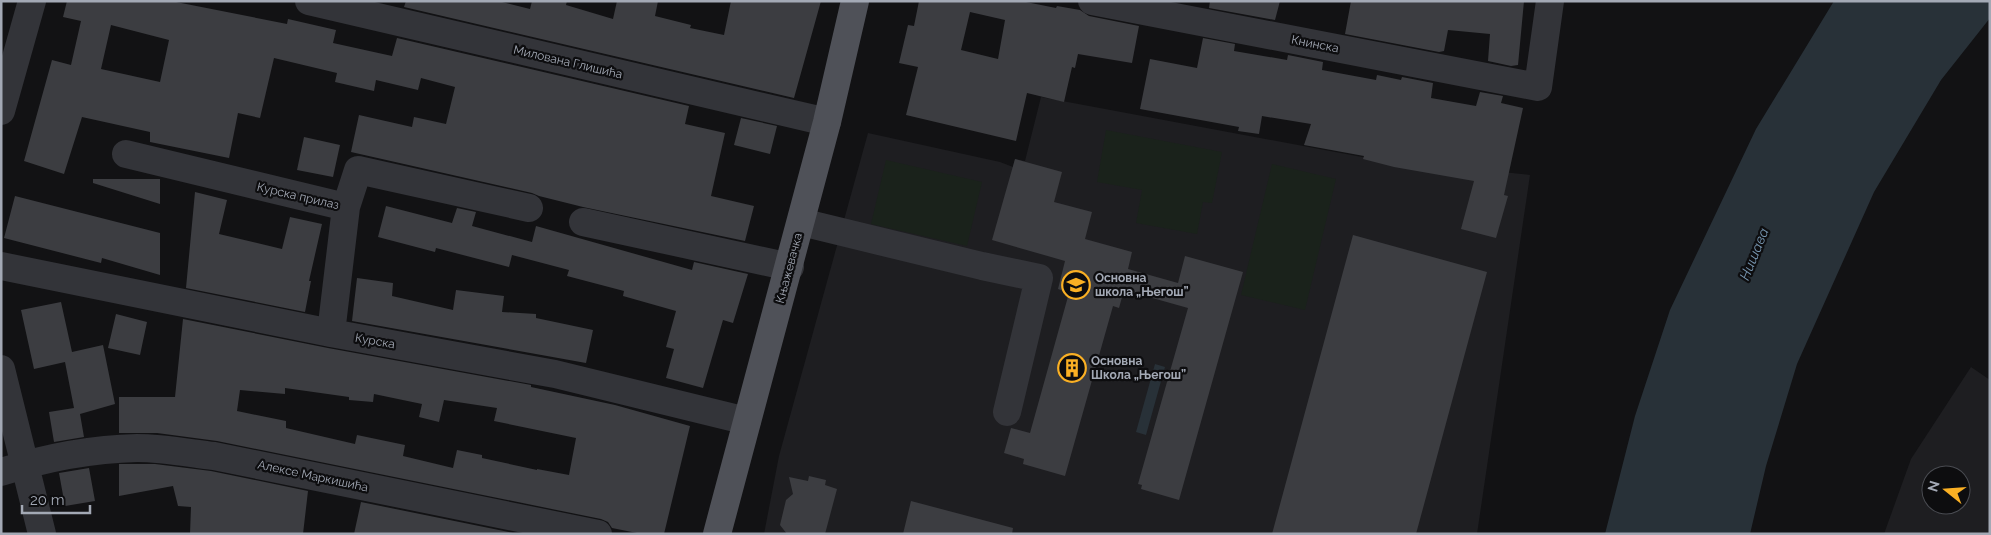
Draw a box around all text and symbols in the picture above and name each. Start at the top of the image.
street label: Книнска [1290,33,1340,55]
street label: Милована Глишића [512,43,624,81]
street label: Курска прилаз [256,180,341,212]
water label: Нишава [1736,226,1772,282]
street label: Књажевачка [773,231,805,305]
school or university icon: Основна школа „Његош” [1061,270,1091,300]
place label: Основна школа „Његош” [1095,271,1189,299]
street label: Курска [354,331,396,351]
building icon: Основна Школа „Његош” [1057,353,1087,383]
place label: Основна Школа „Његош” [1091,354,1186,382]
street label: Алексе Маркишића [256,457,370,495]
north arrow [1921,465,1971,515]
text: N [1924,479,1943,494]
scale bar [22,482,90,514]
text: 20 m [30,491,65,509]

